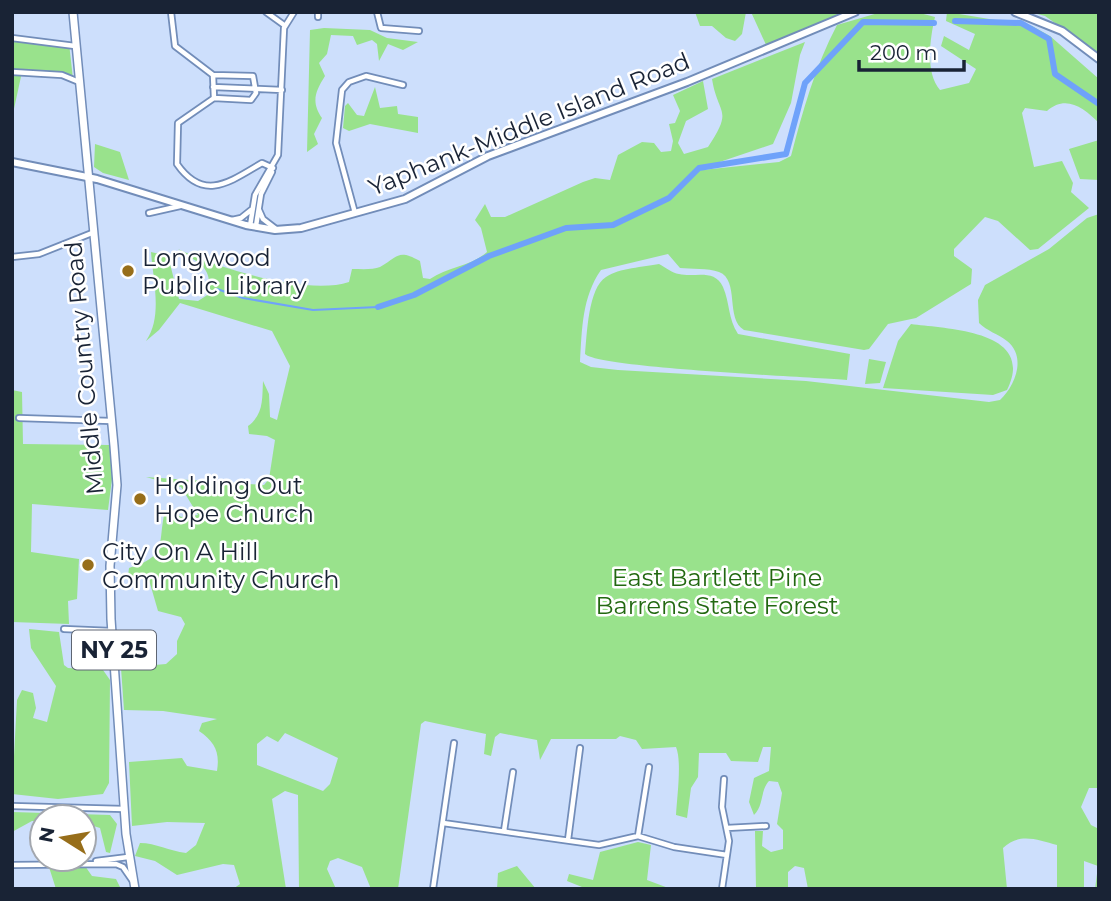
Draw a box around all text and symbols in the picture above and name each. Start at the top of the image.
scale bar [859,28,964,72]
text: 200 m [870,40,937,65]
street label: Yaphank-Middle Island Road [364,46,694,202]
street label: Middle Country Road [58,240,110,496]
place label: Longwood Public Library [142,243,307,300]
marker: Longwood Public Library [120,263,136,279]
place label: Holding Out Hope Church [154,471,314,528]
marker: Holding Out Hope Church [132,491,148,507]
place label: City On A Hill Community Church [102,537,339,594]
marker: City On A Hill Community Church [80,557,96,573]
park label: East Bartlett Pine Barrens State Forest [595,563,839,620]
road number: NY 25 [72,630,156,670]
north arrow [28,803,98,873]
text: N [34,825,60,845]

